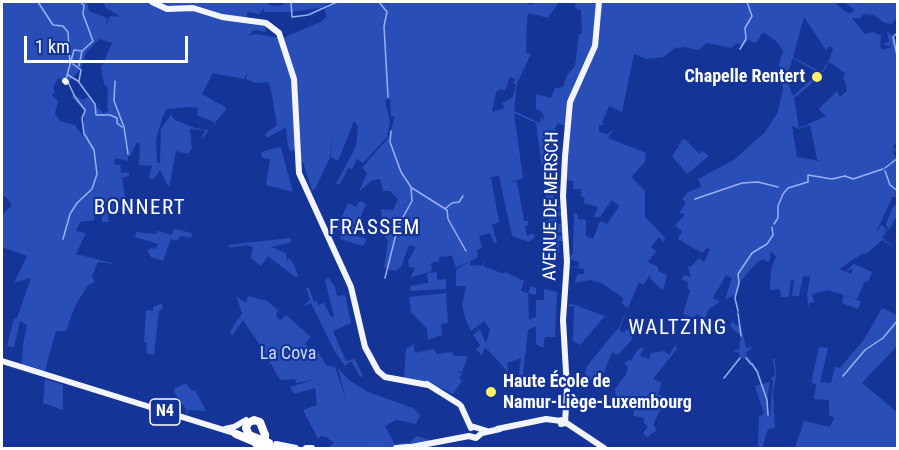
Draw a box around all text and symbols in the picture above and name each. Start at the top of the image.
scale bar [27,24,190,62]
text: 1 km [35,36,70,57]
place label: Chapelle Rentert [685,66,805,88]
marker: Chapelle Rentert [810,70,824,84]
street label: AVENUE DE MERSCH [540,131,564,281]
district label: BONNERT [94,196,186,222]
district label: FRASSEM [329,216,421,242]
district label: WALTZING [628,316,728,342]
park label: La Cova [260,343,316,365]
place label: Haute École de Namur-Liège-Luxembourg [503,371,692,413]
marker: Haute École de Namur-Liège-Luxembourg [484,385,498,399]
road number: N4 [150,399,180,425]

